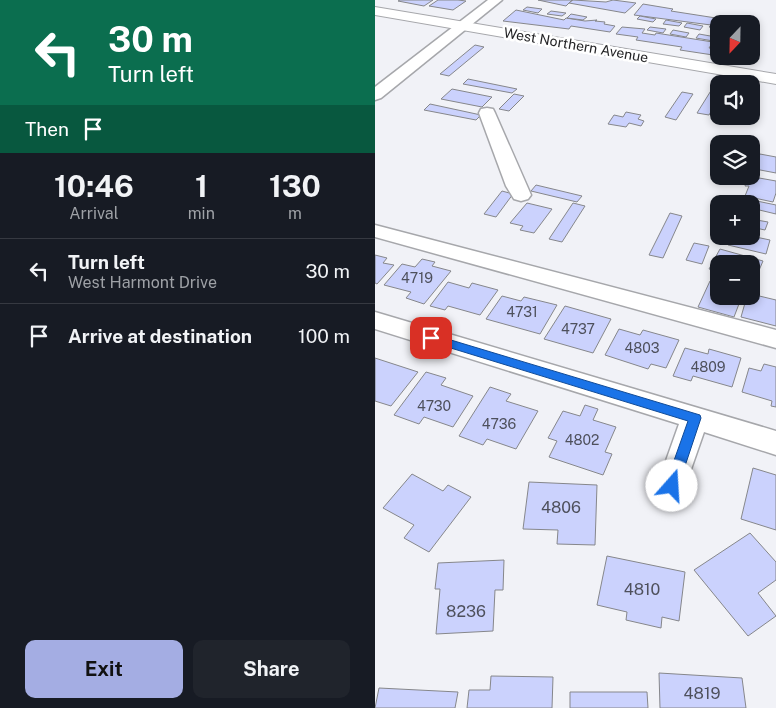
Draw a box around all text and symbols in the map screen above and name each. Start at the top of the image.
north arrow [710,15,760,65]
map controls [710,15,760,305]
text: 30 m [108,19,193,60]
icon: left [25,20,90,85]
street label: West Northern Avenue [502,24,650,66]
text: Turn left [108,61,194,87]
button: sound [710,75,760,125]
icon: arrive [79,115,107,143]
text: Then [25,118,69,140]
button: layers [710,135,760,185]
text: 10:46 [54,168,134,204]
text: 1 [195,168,208,204]
text: 130 [269,168,321,204]
button: + [710,195,760,245]
text: Arrival [69,204,119,223]
text: min [188,204,215,223]
text: m [288,204,302,223]
text: Turn left [68,251,145,273]
button: − [710,255,760,305]
icon: left [25,257,53,285]
text: 30 m [305,260,350,282]
house number: 4719 [401,270,433,286]
text: West Harmont Drive [68,273,217,292]
house number: 4731 [506,304,538,320]
pin [410,317,452,359]
house number: 4737 [561,321,595,337]
icon: arrive [25,322,53,350]
icon: arrive [417,324,445,352]
text: Arrive at destination [68,325,252,347]
text: 100 m [298,325,350,347]
house number: 4803 [624,340,660,356]
house number: 4809 [691,359,726,375]
house number: 4730 [417,398,451,414]
house number: 4736 [482,416,516,432]
house number: 4802 [565,432,599,448]
position arrow [645,459,697,511]
house number: 4806 [541,498,581,517]
house number: 4810 [624,580,661,599]
house number: 8236 [446,602,486,621]
button: Exit [25,640,183,698]
button: Share [193,640,350,698]
house number: 4819 [684,684,720,703]

